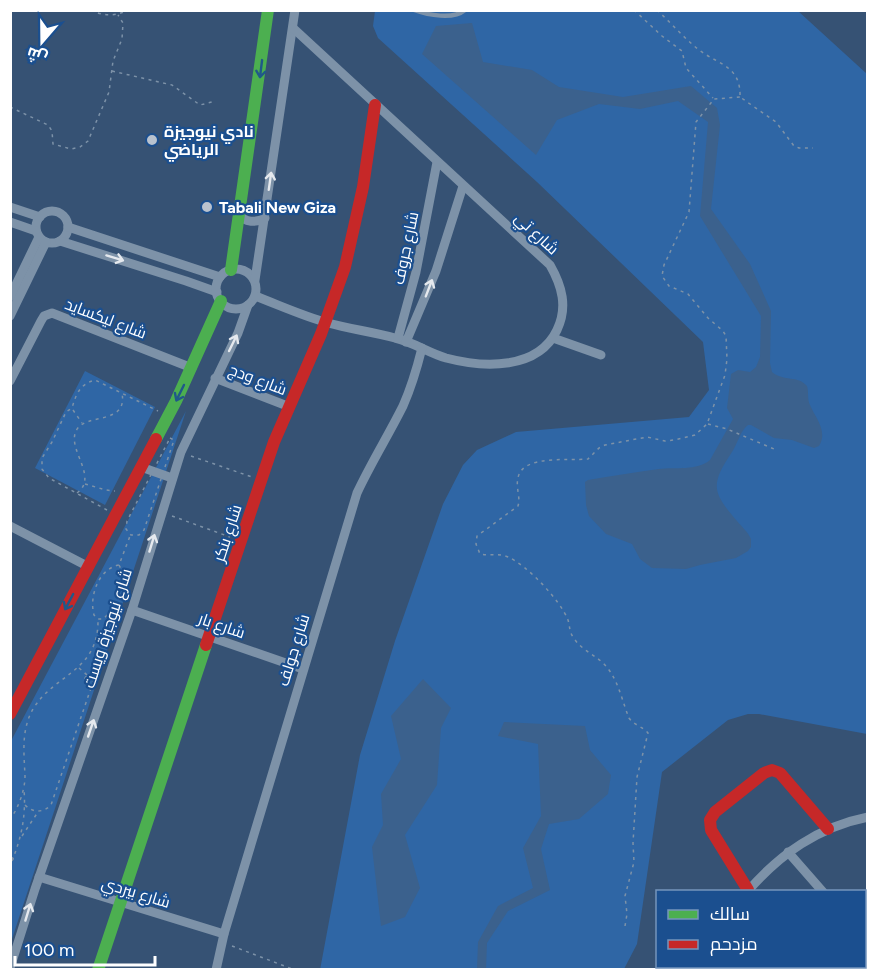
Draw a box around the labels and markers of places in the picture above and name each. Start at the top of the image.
place label: نادي نيوجيزة الرياضي [164,122,254,162]
marker: نادي نيوجيزة الرياضي [145,133,159,147]
place label: Tabali New Giza [219,198,336,217]
marker: Tabali New Giza [200,200,214,214]

